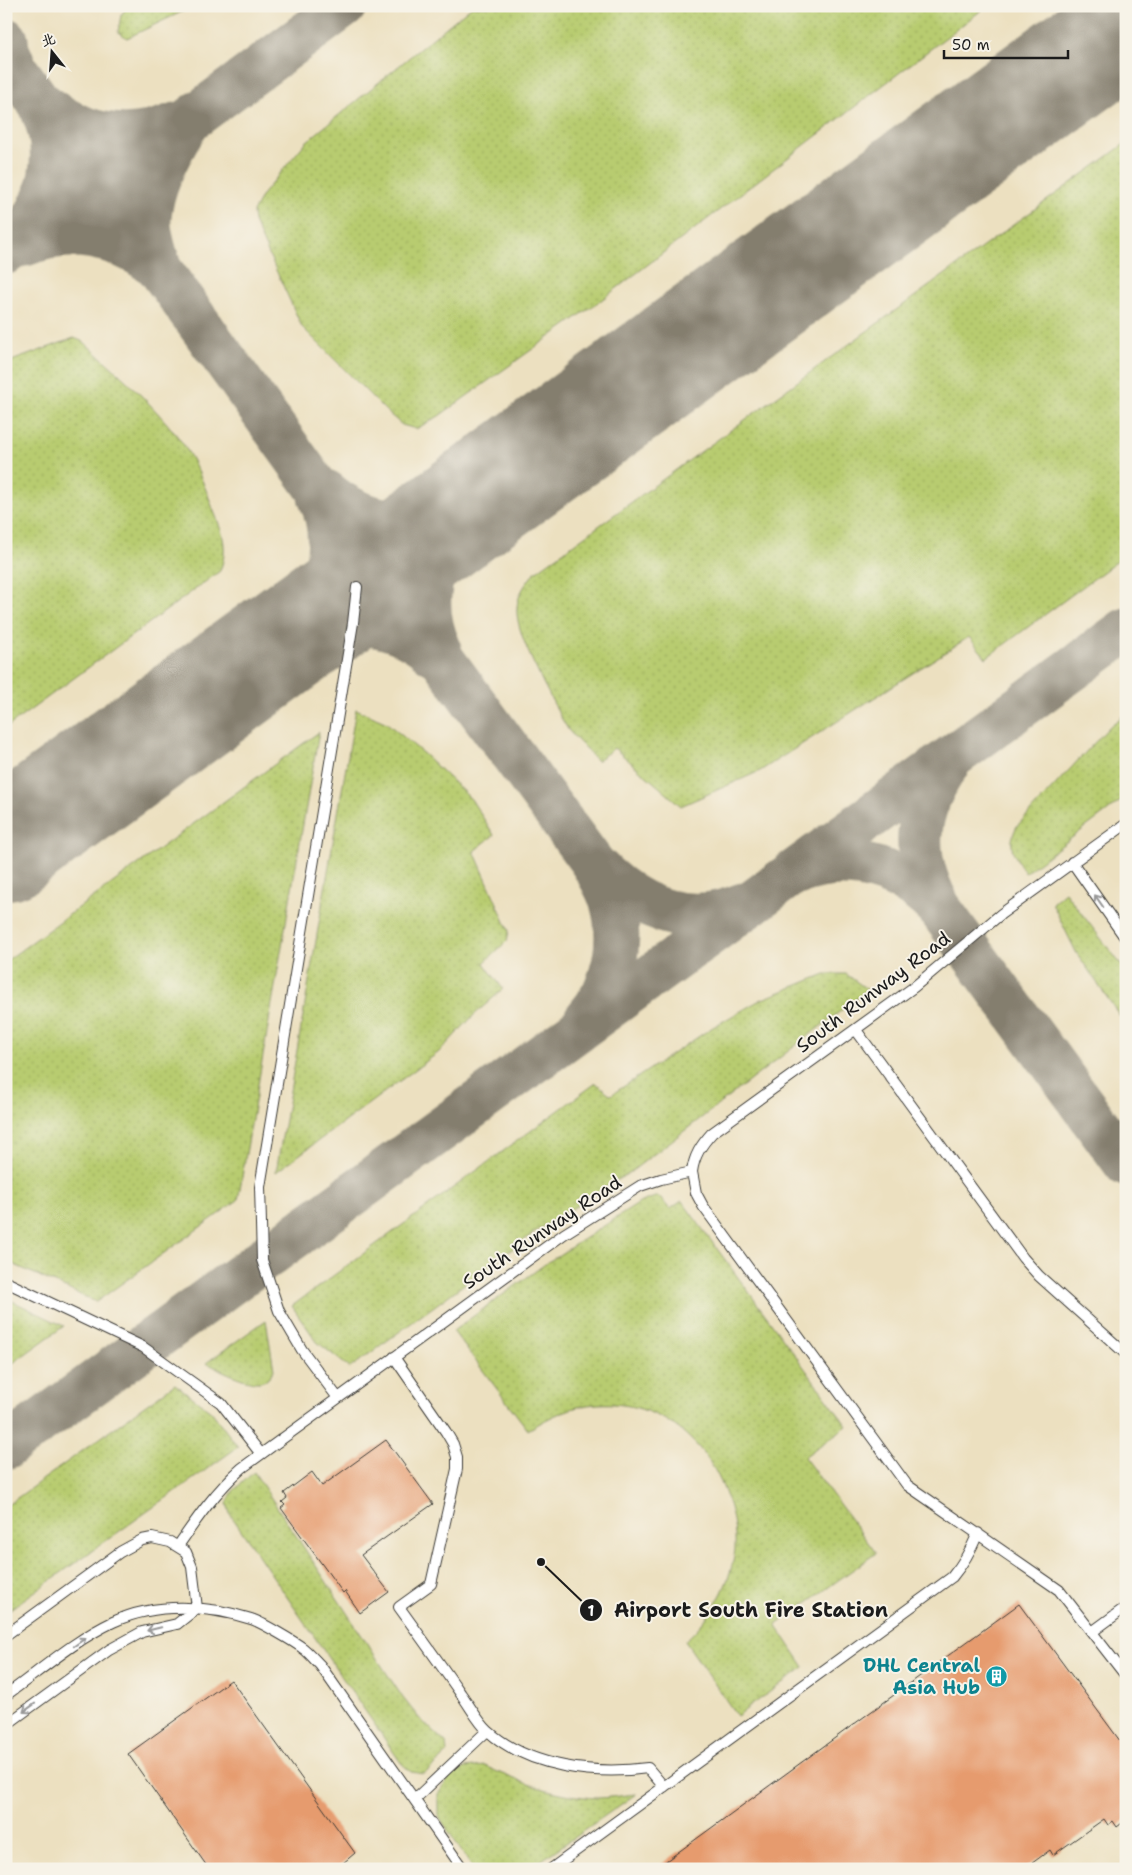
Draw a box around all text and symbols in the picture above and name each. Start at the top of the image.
north arrow [28,28,78,78]
scale bar [944,28,1068,60]
text: 北 [39,29,58,50]
text: 50 m [952,35,990,55]
one-way arrow [1094,894,1104,908]
street label: South Runway Road [791,926,955,1058]
street label: South Runway Road [458,1169,626,1295]
callout: Airport South Fire Station [579,1593,898,1628]
text: Airport South Fire Station [614,1597,888,1623]
text: 1 [588,1601,595,1621]
one-way arrow [147,1625,163,1634]
one-way arrow [73,1637,87,1647]
place label: DHL Central Asia Hub [863,1653,980,1700]
building icon: DHL Central Asia Hub [984,1664,1008,1688]
one-way arrow [23,1703,36,1714]

